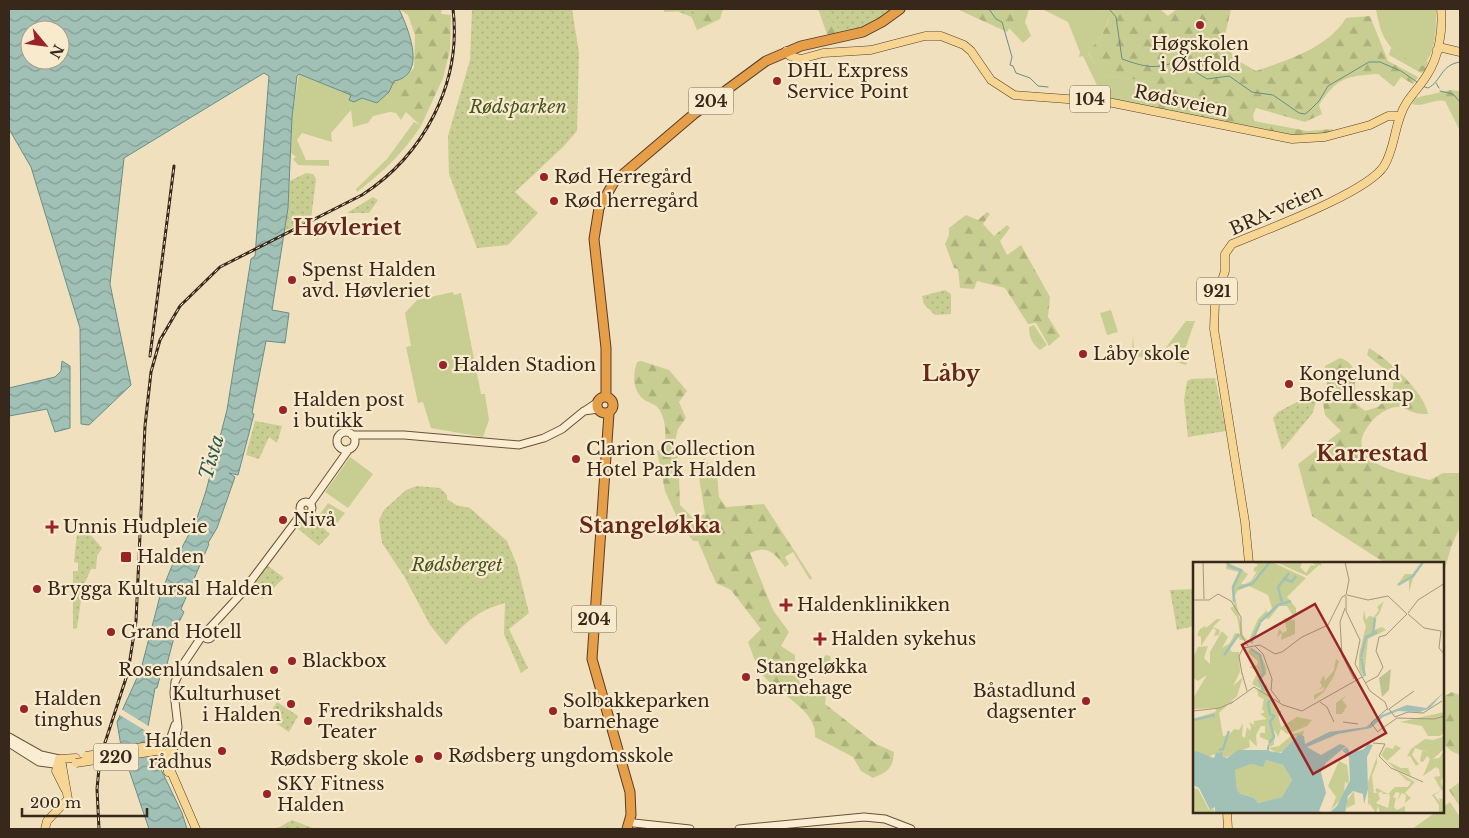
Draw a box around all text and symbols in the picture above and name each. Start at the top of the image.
marker: Høgskolen i Østfold [1194,19,1206,31]
north arrow [20,20,70,70]
place label: Høgskolen i Østfold [1151,33,1249,76]
text: N [45,41,67,61]
place label: DHL Express Service Point [787,60,909,103]
marker: DHL Express Service Point [771,75,783,87]
street label: Rødsveien [1132,80,1230,122]
road number: 104 [1070,86,1110,112]
road number: 204 [688,88,734,114]
park label: Rødsparken [468,96,567,118]
place label: Rød Herregård [554,166,692,188]
marker: Rød Herregård [538,171,550,183]
street label: BRA-veien [1226,180,1326,240]
place label: Rød herregård [564,190,698,212]
marker: Rød herregård [548,195,560,207]
district label: Høvleriet [293,214,402,241]
place label: Spenst Halden avd. Høvleriet [302,259,436,302]
marker: Spenst Halden avd. Høvleriet [286,274,298,286]
road number: 921 [1197,278,1237,304]
place label: Låby skole [1093,343,1190,365]
marker: Låby skole [1077,348,1089,360]
place label: Halden Stadion [453,354,596,376]
marker: Halden Stadion [437,359,449,371]
district label: Låby [922,360,981,387]
place label: Kongelund Bofellesskap [1299,363,1414,406]
marker: Kongelund Bofellesskap [1283,378,1295,390]
place label: Halden post i butikk [293,389,405,432]
marker: Halden post i butikk [277,404,289,416]
water label: Tista [194,432,229,482]
place label: Clarion Collection Hotel Park Halden [586,438,756,481]
district label: Karrestad [1316,440,1428,467]
marker: Clarion Collection Hotel Park Halden [570,453,582,465]
place label: Nivå [293,509,336,531]
district label: Stangeløkka [579,512,721,539]
marker: Nivå [277,514,289,526]
place label: Unnis Hudpleie [63,516,208,538]
marker: Unnis Hudpleie [45,520,59,534]
place label: Halden [137,546,204,568]
marker: Halden [119,550,133,564]
park label: Rødsberget [410,554,503,576]
inset map [1193,562,1444,813]
place label: Brygga Kultursal Halden [47,578,273,600]
marker: Brygga Kultursal Halden [31,583,43,595]
place label: Haldenklinikken [797,594,950,616]
marker: Haldenklinikken [779,598,793,612]
road number: 204 [572,606,616,632]
place label: Grand Hotell [121,621,242,643]
marker: Grand Hotell [105,626,117,638]
place label: Halden sykehus [831,628,976,650]
marker: Halden sykehus [813,632,827,646]
place label: Blackbox [302,650,386,672]
marker: Blackbox [286,655,298,667]
place label: Stangeløkka barnehage [755,656,868,699]
place label: Rosenlundsalen [118,659,264,681]
marker: Rosenlundsalen [268,664,280,676]
marker: Stangeløkka barnehage [740,671,752,683]
place label: Båstadlund dagsenter [973,680,1076,723]
place label: Kulturhuset i Halden [172,683,281,726]
place label: Halden tinghus [34,688,103,731]
place label: Solbakkeparken barnehage [562,690,710,733]
marker: Båstadlund dagsenter [1080,695,1092,707]
marker: Kulturhuset i Halden [285,698,297,710]
place label: Fredrikshalds Teater [318,700,443,743]
marker: Halden tinghus [18,703,30,715]
marker: Solbakkeparken barnehage [547,705,559,717]
marker: Fredrikshalds Teater [302,715,314,727]
place label: Halden rådhus [145,730,212,773]
road number: 220 [94,744,138,770]
marker: Halden rådhus [216,745,228,757]
place label: Rødsberg ungdomsskole [448,745,674,767]
place label: Rødsberg skole [270,748,409,770]
marker: Rødsberg ungdomsskole [432,750,444,762]
marker: Rødsberg skole [413,753,425,765]
place label: SKY Fitness Halden [277,773,384,816]
scale bar [22,786,148,818]
marker: SKY Fitness Halden [261,788,273,800]
text: 200 m [30,793,81,812]

